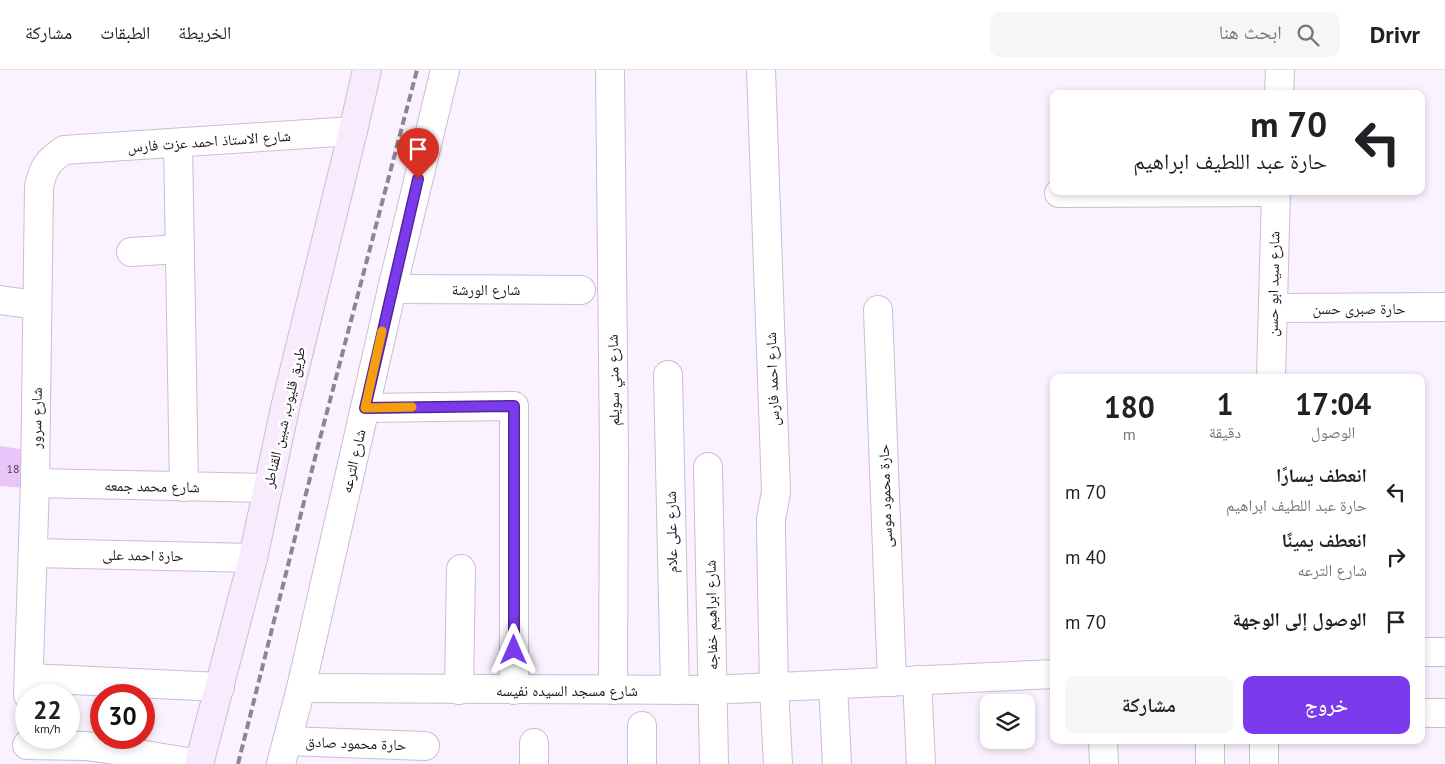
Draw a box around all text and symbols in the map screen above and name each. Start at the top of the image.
search box [990,12,1340,57]
text: Drivr [1370,19,1420,50]
text: ابحث هنا [1219,20,1282,44]
text: مشاركة [25,21,72,44]
text: الطبقات [100,21,150,44]
text: الخريطة [178,21,231,44]
icon: search [1294,21,1322,49]
text: 70 m [1250,101,1327,147]
icon: left [1345,110,1410,175]
street label: شارع الاستاذ احمد عزت فارس [127,126,292,157]
pin [397,128,439,179]
icon: arrive [404,135,432,163]
text: حارة عبد اللطيف ابراهيم [1133,147,1327,175]
street label: شارع سيد ابو حسن [1263,231,1284,337]
street label: شارع الورشة [452,280,520,300]
street label: حارة صبرى حسن [1312,299,1406,319]
street label: شارع احمد فارس [761,332,784,426]
street label: شارع مني سويلم [603,334,626,426]
street label: طريق قليوب, شبين القناطر [258,345,310,491]
text: 1 [1216,384,1233,423]
text: 17:04 [1295,384,1371,423]
street label: شارع سرور [26,387,47,450]
text: 180 [1104,387,1155,426]
text: دقيقة [1209,422,1241,442]
text: الوصول [1311,422,1355,442]
text: m [1123,424,1136,444]
street label: شارع الترعه [336,427,371,495]
street label: حارة محمود موسى [874,443,897,548]
house number: 18 [6,461,20,476]
text: انعطف يسارًا [1276,463,1367,487]
street label: شارع محمد جمعه [104,476,200,497]
icon: left [1382,478,1410,506]
text: 70 m [1065,480,1106,504]
street label: شارع على علام [661,491,682,573]
text: حارة عبد اللطيف ابراهيم [1226,495,1367,515]
text: انعطف يمينًا [1282,528,1367,552]
icon: right [1382,543,1410,571]
street label: حارة احمد على [102,545,184,566]
text: 40 m [1065,545,1106,569]
street label: شارع ابراهيم خفاجه [701,560,722,670]
text: شارع الترعه [1298,560,1367,580]
text: الوصول إلى الوجهة [1232,607,1367,631]
icon: arrive [1382,608,1410,636]
text: 70 m [1065,610,1106,634]
position arrow [487,623,539,675]
button: مشاركة [1065,676,1233,734]
button: خروج [1243,676,1410,734]
street label: شارع مسجد السيده نفيسه [496,681,638,701]
speed limit sign: 30 [90,684,155,749]
text: 22 [33,694,62,726]
map controls [980,694,1035,749]
button: layers [980,694,1035,749]
text: km/h [34,721,61,736]
street label: حارة محمود صادق [305,732,407,755]

